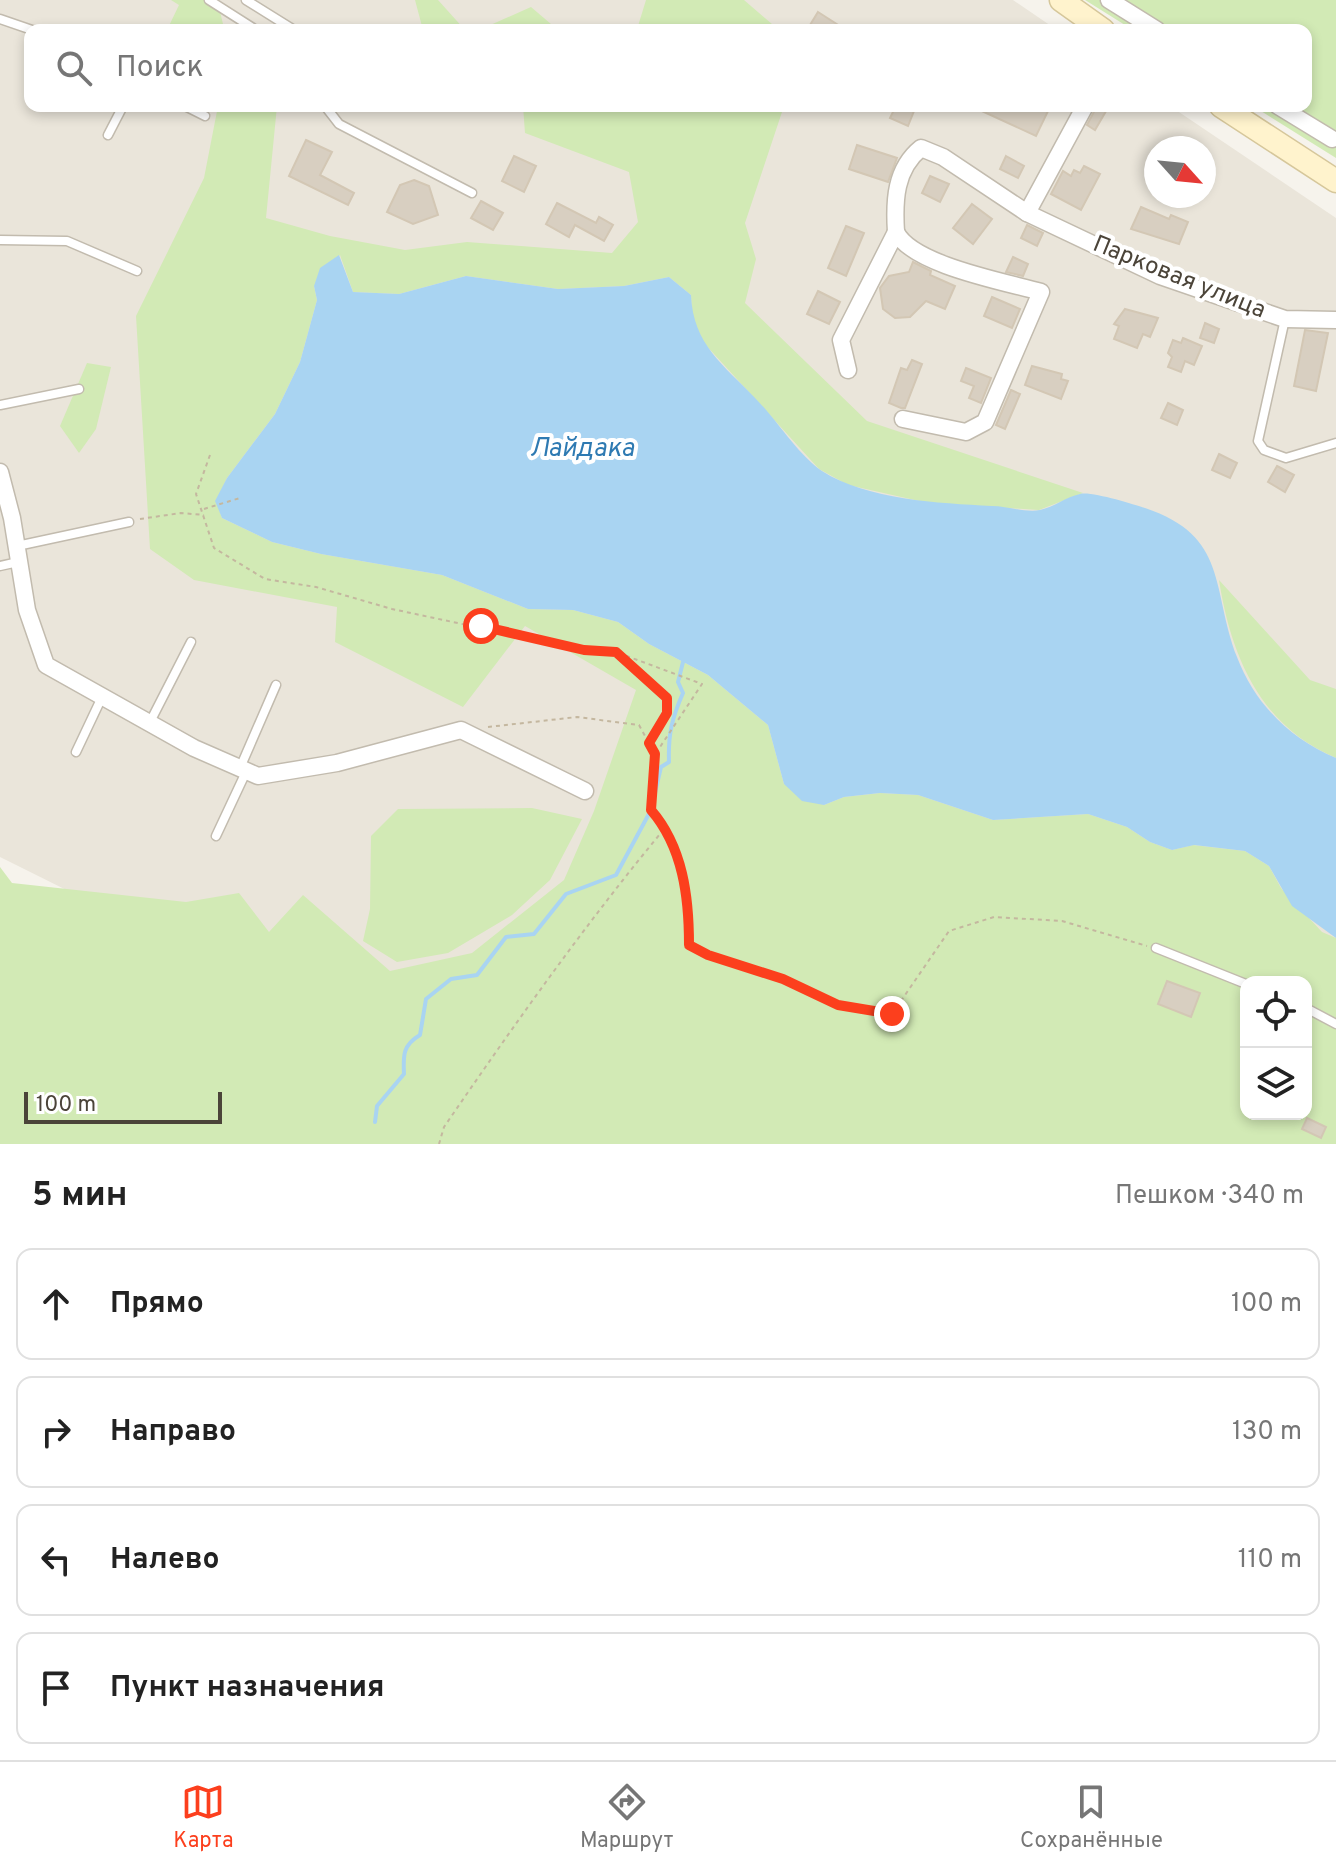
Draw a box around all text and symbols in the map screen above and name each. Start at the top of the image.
search box [24,24,1312,112]
icon: search [52,46,96,90]
text: Поиск [116,50,204,87]
north arrow [1144,136,1216,208]
street label: Парковая улица [1088,230,1270,326]
water label: Лайдака [530,433,635,466]
route start [463,608,499,644]
map controls [1240,976,1312,1120]
button: locate [1240,976,1312,1048]
route end [874,996,910,1032]
button: layers [1240,1048,1312,1120]
scale bar [24,1088,222,1124]
text: 100 m [36,1092,96,1119]
text: 5 мин [32,1175,128,1218]
text: Пешком · 340 m [1115,1180,1304,1213]
icon: ahead [34,1282,78,1326]
text: Прямо [110,1286,204,1323]
text: 100 m [1231,1288,1302,1321]
icon: right [34,1410,78,1454]
text: Направо [110,1414,236,1451]
text: 130 m [1232,1416,1302,1449]
icon: left [34,1538,78,1582]
text: Налево [110,1542,219,1579]
text: 110 m [1238,1544,1302,1577]
icon: arrive [34,1666,78,1710]
text: Пункт назначения [110,1670,384,1707]
tab: Карта [173,1780,234,1855]
tab: Маршрут [580,1780,674,1855]
tab: Сохранённые [1020,1780,1163,1855]

